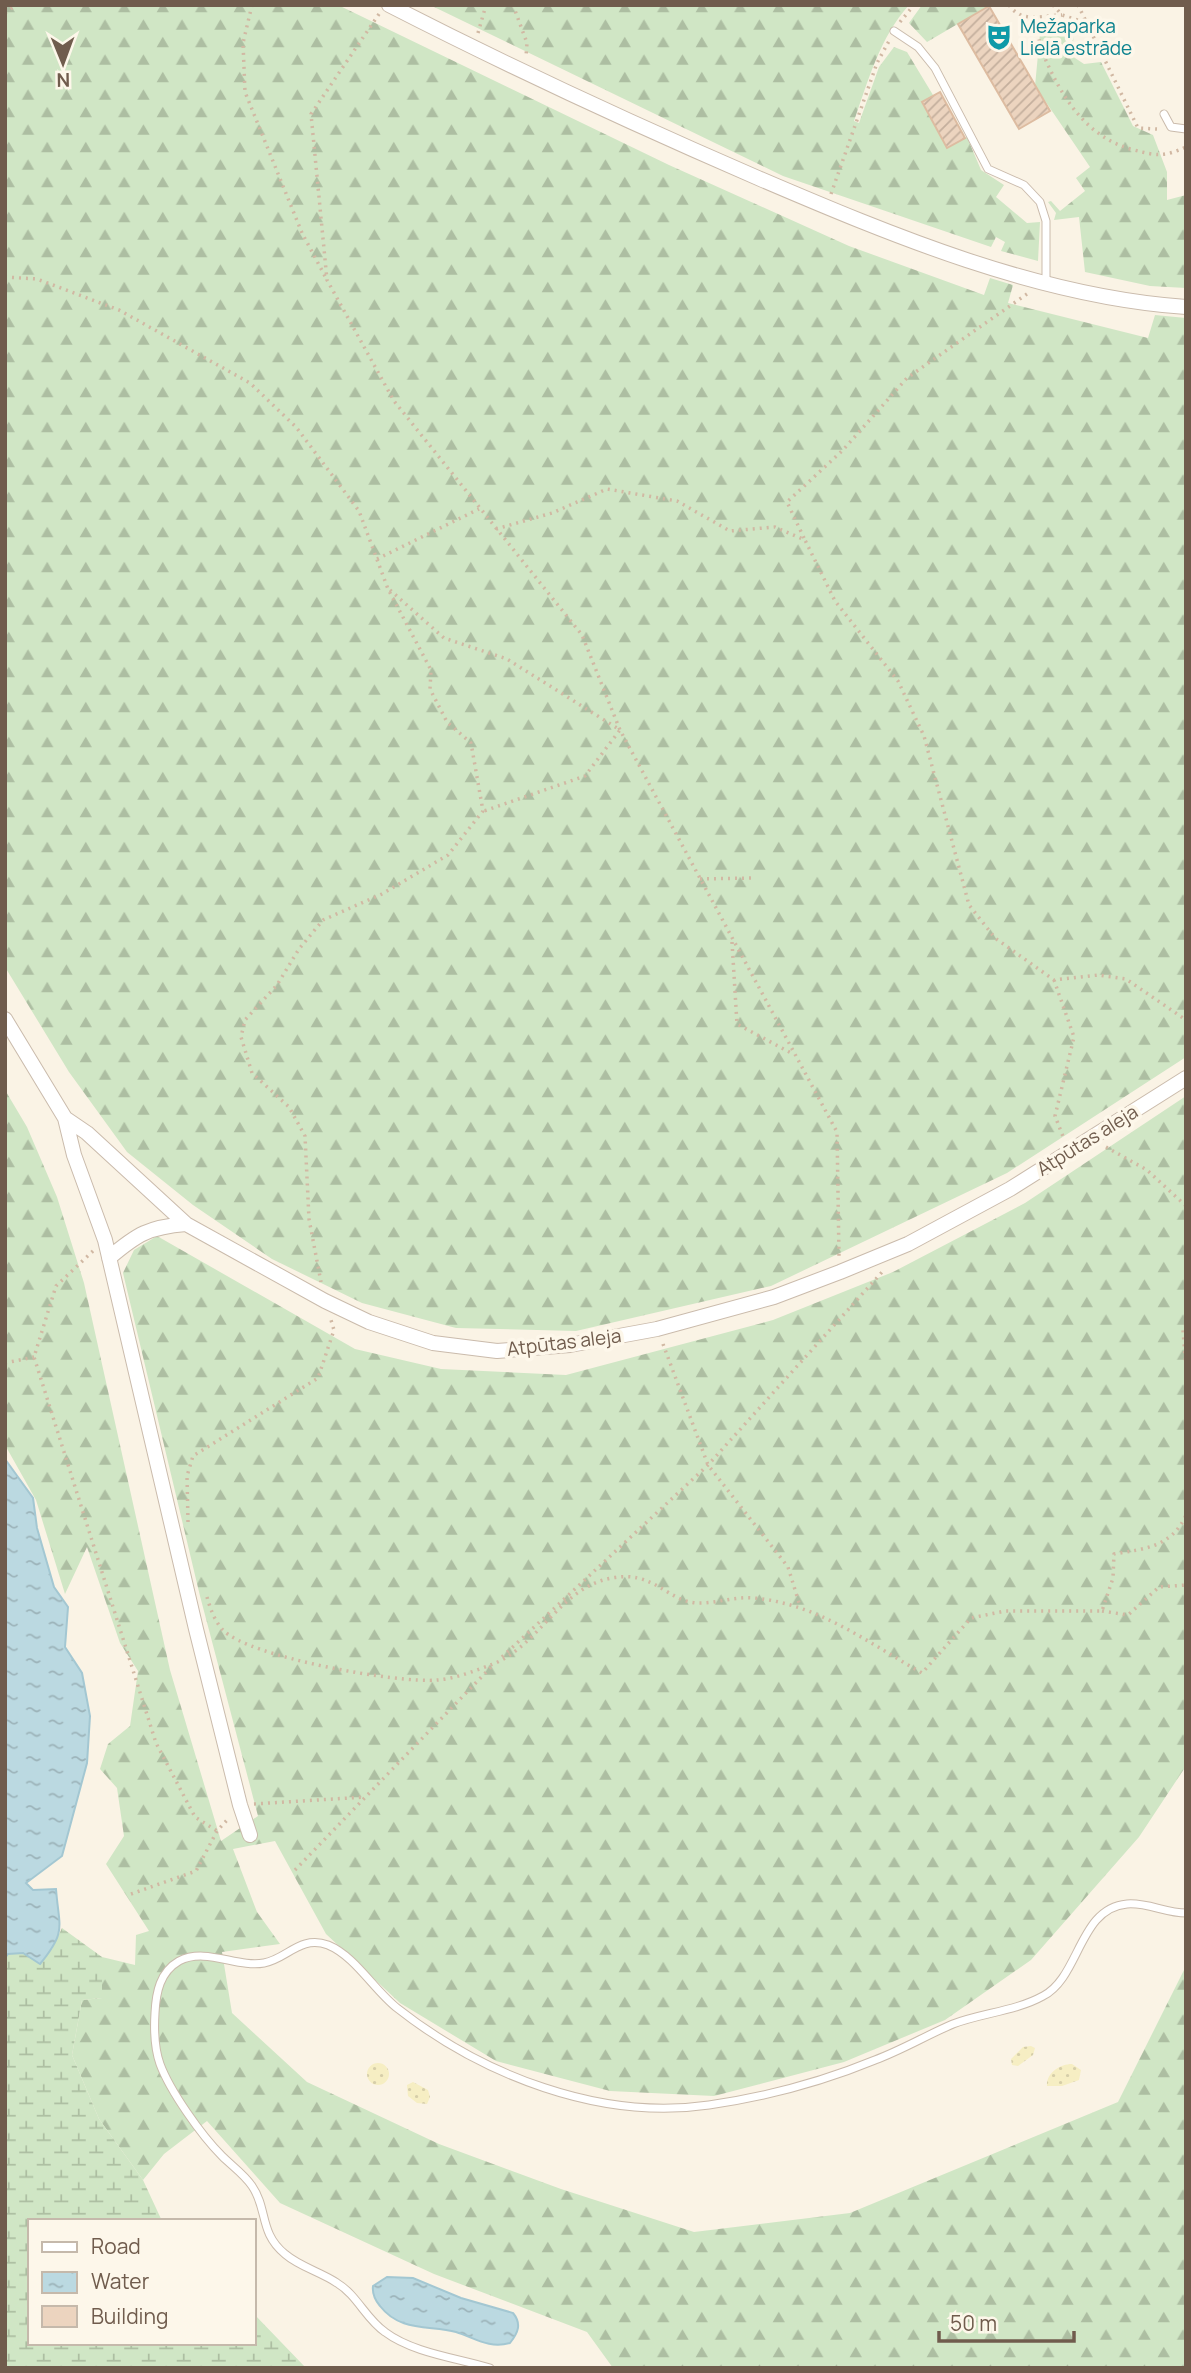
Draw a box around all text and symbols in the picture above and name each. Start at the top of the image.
place label: Mežaparka Lielā estrāde [1020,13,1132,61]
theatre icon: Mežaparka Lielā estrāde [984,22,1014,52]
north arrow [28,28,98,98]
text: N [56,67,70,93]
street label: Atpūtas aleja [1031,1098,1143,1182]
street label: Atpūtas aleja [505,1322,623,1362]
legend [28,2219,256,2345]
text: Road [91,2232,141,2260]
text: Water [91,2267,150,2295]
scale bar [939,2300,1074,2344]
text: Building [91,2302,168,2330]
text: 50 m [950,2309,997,2337]

